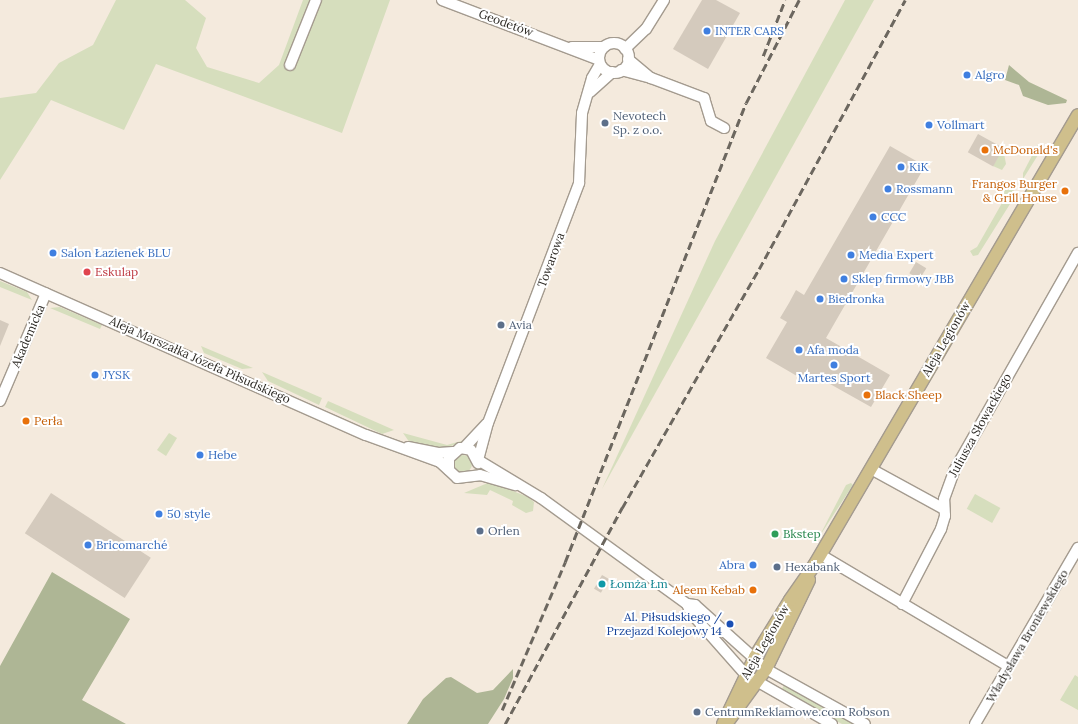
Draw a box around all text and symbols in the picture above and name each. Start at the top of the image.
street label: Geodetów [477,6,535,40]
place label: INTER CARS [715,24,784,38]
marker: INTER CARS [702,26,712,36]
place label: Algro [975,68,1005,82]
marker: Algro [962,70,972,80]
place label: Nevotech Sp. z o.o. [613,109,666,137]
marker: Nevotech Sp. z o.o. [600,118,610,128]
place label: Vollmart [937,118,985,132]
marker: Vollmart [924,120,934,130]
place label: McDonald's [993,143,1058,157]
marker: McDonald's [980,145,990,155]
place label: KiK [909,160,929,174]
marker: KiK [896,162,906,172]
place label: Frangos Burger & Grill House [972,177,1057,205]
place label: Rossmann [896,182,953,196]
marker: Rossmann [883,184,893,194]
marker: Frangos Burger & Grill House [1060,186,1070,196]
place label: CCC [881,210,906,224]
marker: CCC [868,212,878,222]
street label: Towarowa [534,231,568,289]
place label: Salon Łazienek BLU [61,246,171,260]
marker: Salon Łazienek BLU [48,248,58,258]
place label: Media Expert [859,248,934,262]
marker: Media Expert [846,250,856,260]
place label: Eskulap [95,265,138,279]
marker: Eskulap [82,267,92,277]
place label: Sklep firmowy JBB [852,272,954,286]
marker: Sklep firmowy JBB [839,274,849,284]
place label: Biedronka [828,292,884,306]
marker: Biedronka [815,294,825,304]
street label: Aleja Legionów [919,299,973,379]
street label: Akademicka [8,302,48,370]
street label: Aleja Marszałka Józefa Piłsudskiego [107,313,293,407]
place label: Avia [509,318,532,332]
marker: Avia [496,320,506,330]
place label: Afa moda [807,343,859,357]
marker: Afa moda [794,345,804,355]
marker: Martes Sport [829,360,839,370]
place label: JYSK [103,368,130,382]
marker: JYSK [90,370,100,380]
place label: Martes Sport [797,371,871,385]
street label: Juliusza Słowackiego [946,371,1014,479]
place label: Black Sheep [875,388,942,402]
marker: Black Sheep [862,390,872,400]
place label: Perła [34,414,63,428]
marker: Perła [21,416,31,426]
place label: Hebe [208,448,237,462]
marker: Hebe [195,450,205,460]
place label: 50 style [167,507,210,521]
marker: 50 style [154,509,164,519]
place label: Orlen [488,524,520,538]
marker: Orlen [475,526,485,536]
place label: Bkstep [783,527,821,541]
marker: Bkstep [770,529,780,539]
place label: Bricomarché [96,538,167,552]
marker: Bricomarché [83,540,93,550]
place label: Abra [719,558,745,572]
marker: Abra [748,560,758,570]
place label: Hexabank [785,560,840,574]
marker: Hexabank [772,562,782,572]
street label: Władysława Broniewskiego [983,567,1071,705]
place label: Łomża Łm [610,577,668,591]
marker: Łomża Łm [597,579,607,589]
place label: Aleem Kebab [673,583,745,597]
marker: Aleem Kebab [748,585,758,595]
street label: Aleja Legionów [738,602,792,682]
place label: Al. Piłsudskiego / Przejazd Kolejowy 14 [606,610,722,638]
marker: Al. Piłsudskiego / Przejazd Kolejowy 14 [725,619,735,629]
place label: CentrumReklamowe.com Robson [705,705,890,719]
marker: CentrumReklamowe.com Robson [692,707,702,717]

